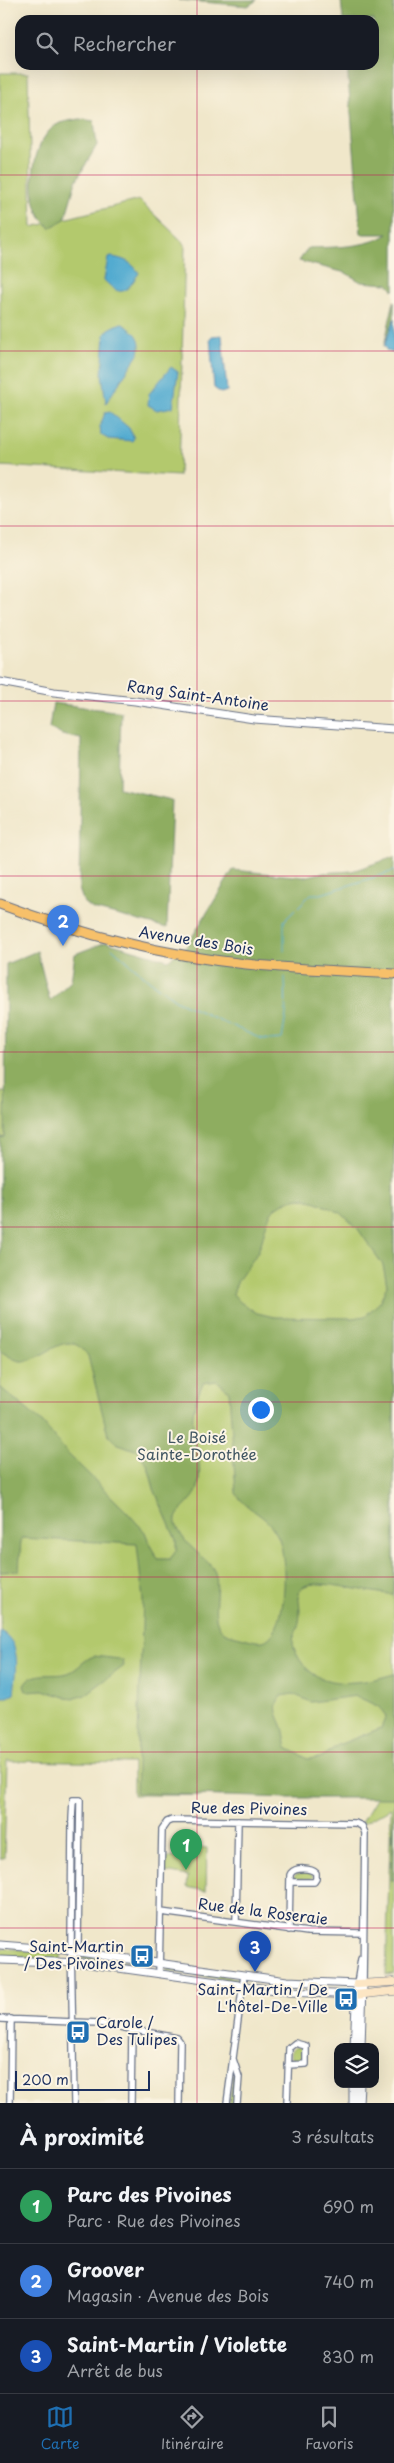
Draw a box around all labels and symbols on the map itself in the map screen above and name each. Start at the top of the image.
street label: Rang Saint-Antoine [126,673,271,716]
pin: 2 [47,905,79,946]
street label: Avenue des Bois [137,919,255,960]
your location [248,1397,274,1423]
park label: Le Boisé Sainte-Dorothée [137,1425,257,1465]
street label: Rue des Pivoines [191,1795,308,1820]
pin: 1 [170,1829,202,1870]
street label: Rue de la Roseraie [197,1891,329,1930]
pin: 3 [239,1931,271,1972]
place label: Saint-Martin / Des Pivoines [24,1934,124,1974]
bus stop icon: Saint-Martin / Des Pivoines [129,1943,155,1969]
place label: Saint-Martin / De L'hôtel-De-Ville [197,1977,328,2017]
bus stop icon: Saint-Martin / De L'hôtel-De-Ville [333,1986,359,2012]
place label: Carole / Des Tulipes [96,2010,178,2050]
bus stop icon: Carole / Des Tulipes [65,2019,91,2045]
scale bar [15,2068,150,2091]

